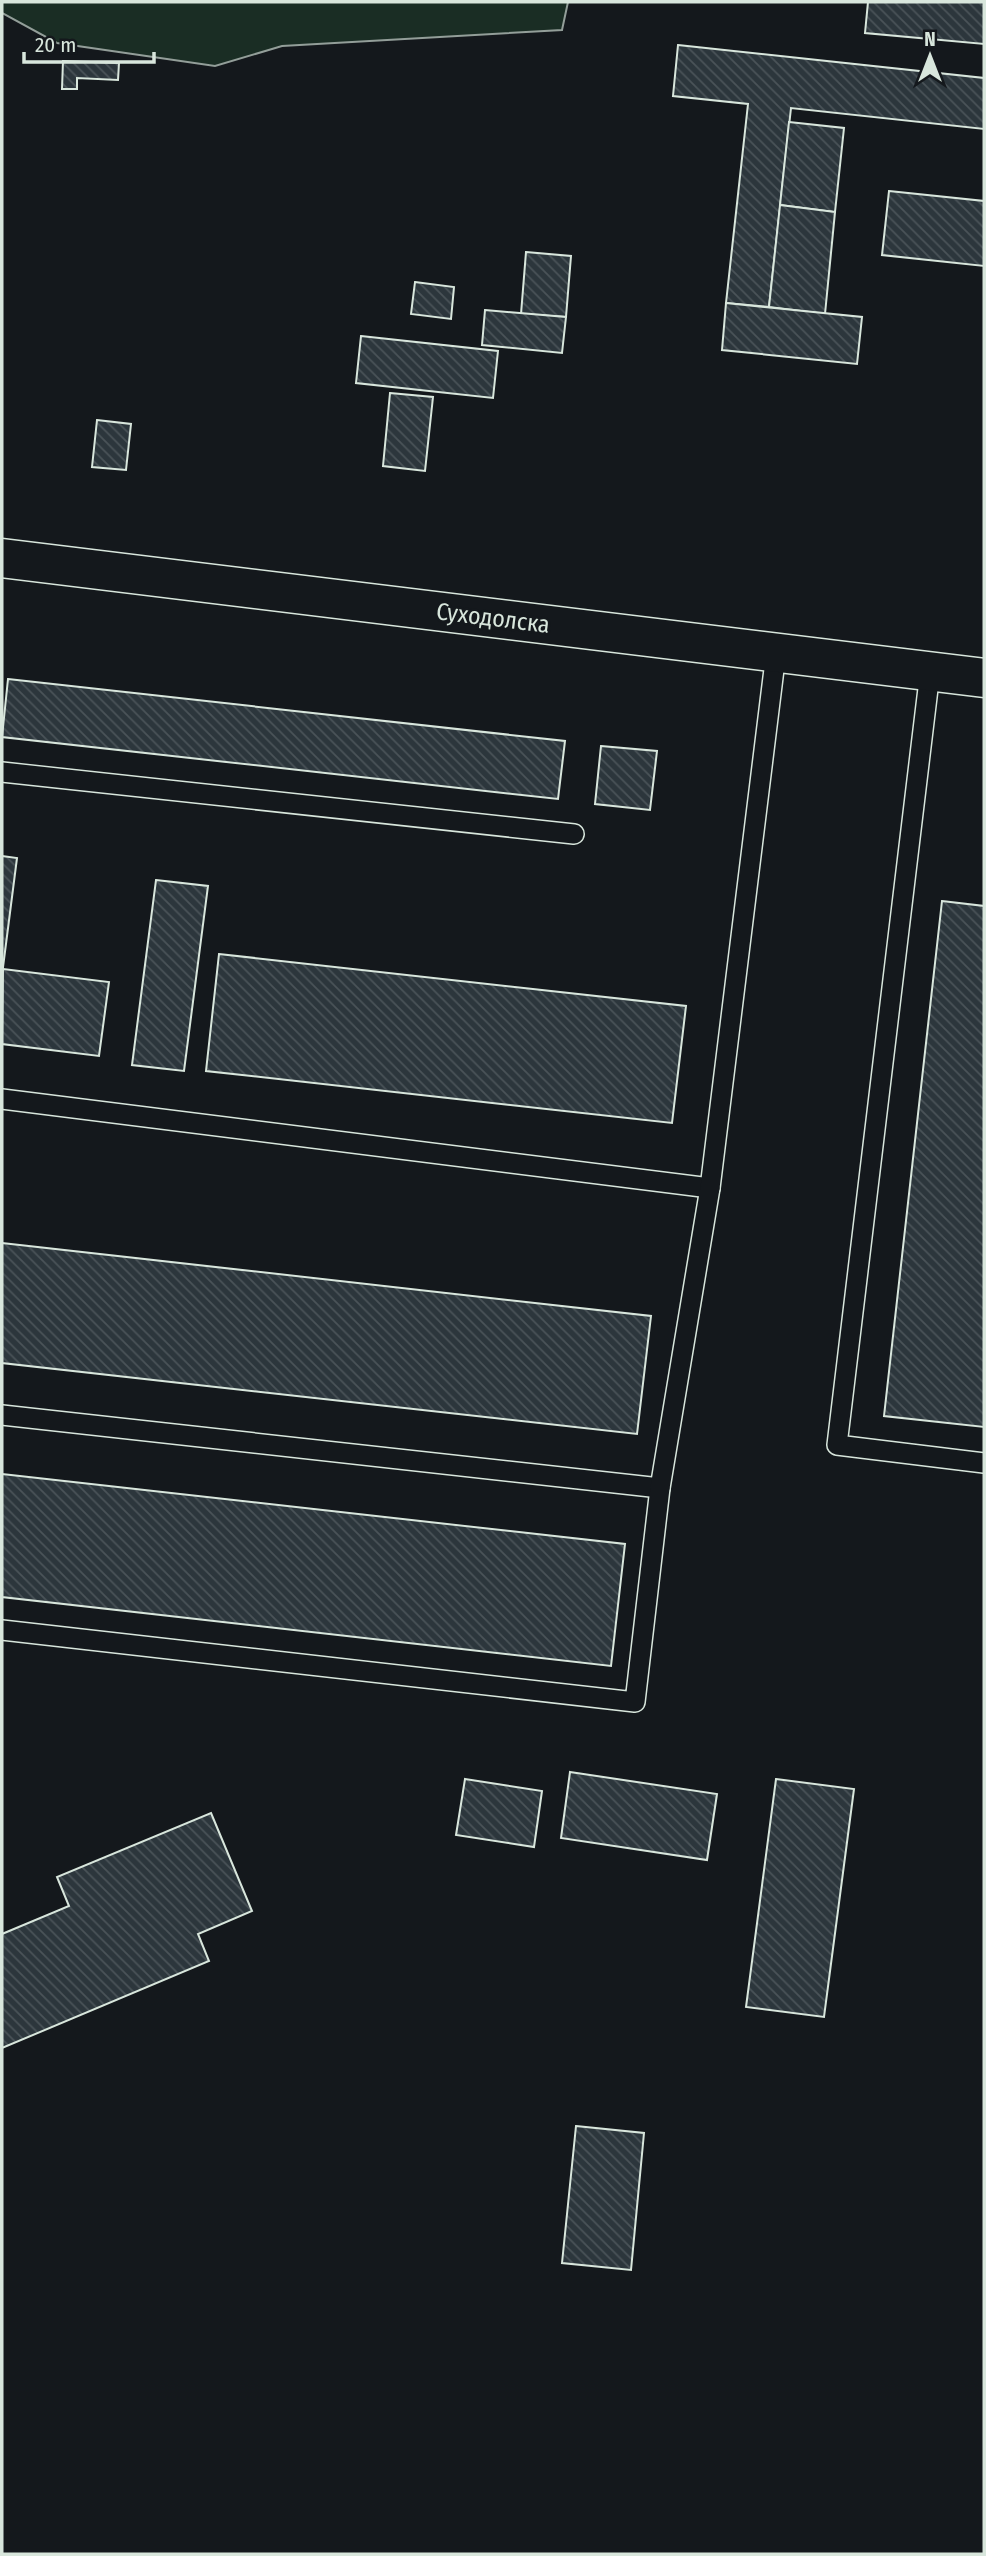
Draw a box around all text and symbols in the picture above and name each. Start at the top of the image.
scale bar [24,21,154,65]
north arrow [895,21,965,91]
text: N [924,28,936,51]
text: 20 m [35,32,76,58]
street label: Суходолска [435,597,551,639]

